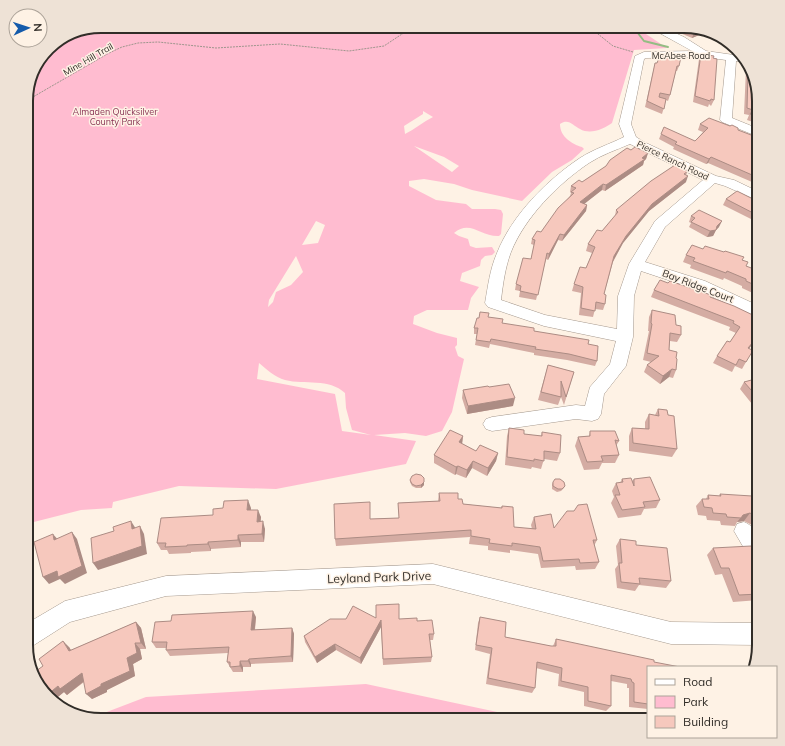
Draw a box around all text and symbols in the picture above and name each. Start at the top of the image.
north arrow [8,8,48,48]
text: N [31,23,45,32]
street label: Mine Hill Trail [61,40,115,78]
street label: McAbee Road [652,50,710,61]
park label: Almaden Quicksilver County Park [73,106,158,128]
street label: Pierce Ranch Road [635,138,711,182]
street label: Bay Ridge Court [660,266,736,306]
street label: Leyland Park Drive [327,568,431,586]
legend [647,666,777,738]
text: Road [683,674,712,689]
text: Park [683,694,709,709]
text: Building [683,714,728,729]

